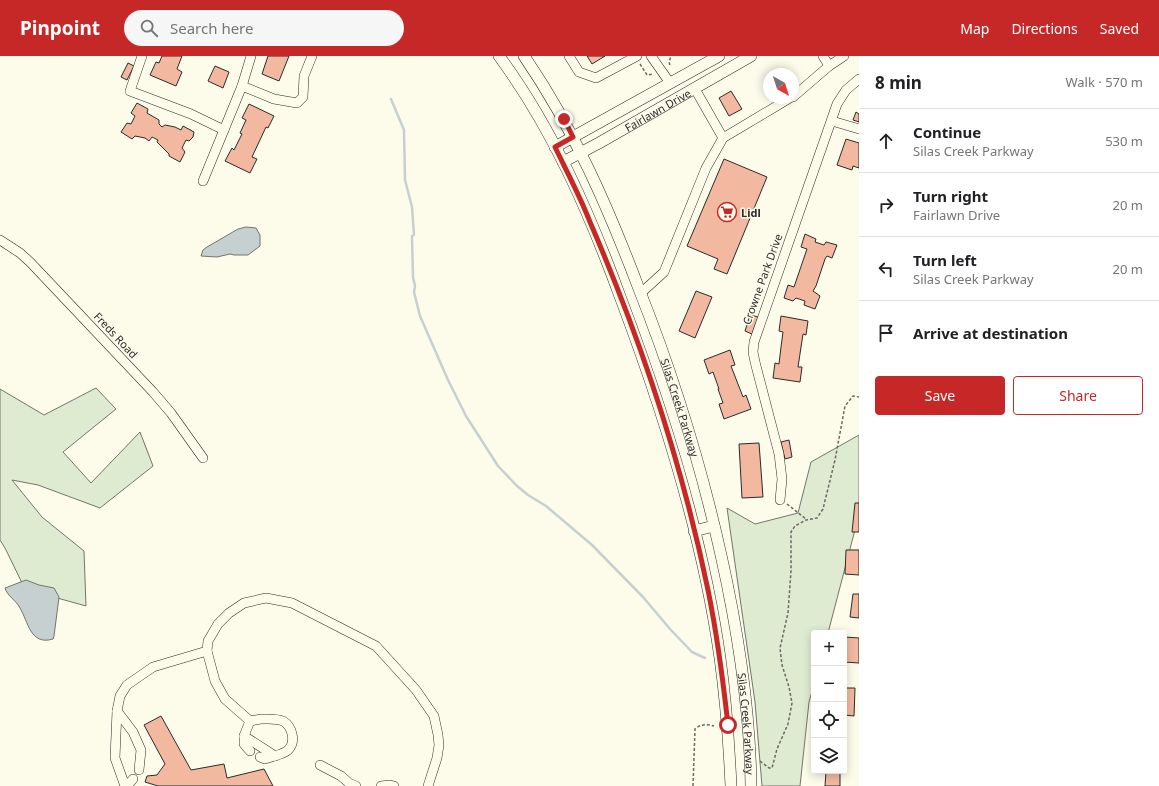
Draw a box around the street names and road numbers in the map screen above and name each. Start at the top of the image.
street label: Fairlawn Drive [622,85,693,134]
street label: Crowne Park Drive [739,232,785,326]
street label: Freds Road [91,309,141,361]
street label: Silas Creek Parkway [658,356,703,459]
street label: Silas Creek Parkway [735,672,758,775]

